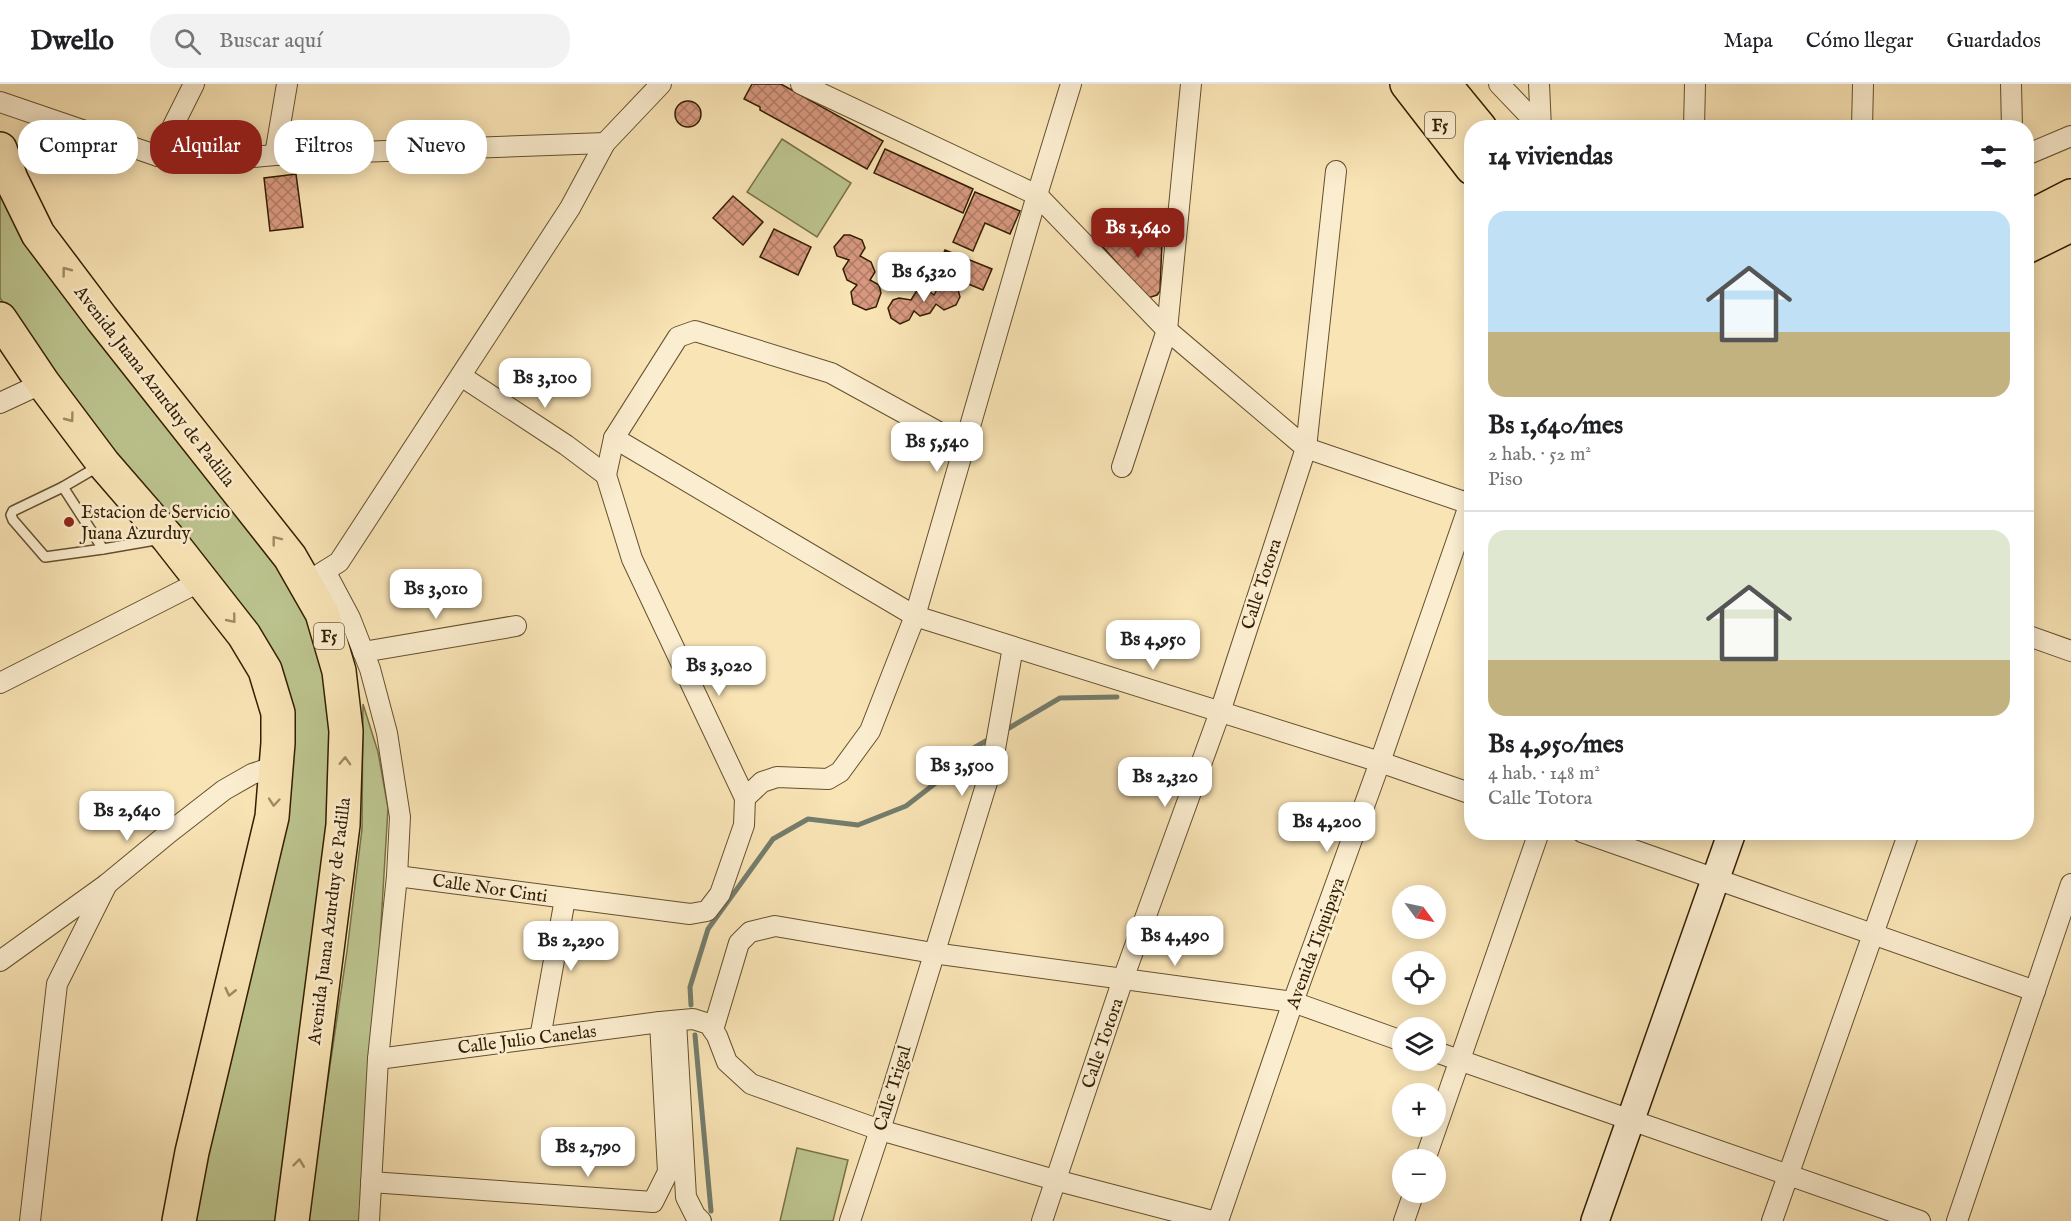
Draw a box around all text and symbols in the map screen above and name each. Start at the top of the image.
search box [150,14,570,68]
text: Dwello [30,24,114,59]
icon: search [171,25,204,58]
text: Buscar aquí [219,27,322,55]
text: Mapa [1724,28,1773,55]
text: Cómo llegar [1806,28,1913,55]
text: Guardados [1946,28,2041,55]
road number: F5 [1425,112,1455,138]
chip: Comprar [18,120,138,174]
chip: Alquilar [150,120,262,174]
chip: Filtros [274,120,374,174]
chip: Nuevo [386,120,487,174]
text: 14 viviendas [1488,140,1613,173]
icon: filters [1977,140,2010,173]
pin: Bs 1,640 [1076,208,1200,259]
text: Bs 1,640 [1105,215,1171,240]
icon: home [1695,250,1803,358]
pin: Bs 6,320 [862,252,986,303]
text: Bs 6,320 [891,259,957,284]
one-way arrow [62,266,73,277]
street label: Avenida Juana Azurduy de Padilla [68,281,240,492]
pin: Bs 3,100 [483,358,607,409]
text: Bs 3,100 [513,365,577,390]
text: Bs 1,640/mes [1488,409,1623,442]
one-way arrow [62,412,73,423]
pin: Bs 5,540 [875,422,999,473]
text: Bs 5,540 [905,429,969,454]
text: 2 hab. · 52 m² [1488,442,1591,467]
text: Piso [1488,467,1523,492]
place label: Estacion de Servicio Juana Azurduy [79,502,230,546]
marker: Estacion de Servicio Juana Azurduy [62,515,76,529]
one-way arrow [273,536,284,547]
street label: Calle Totora [1237,536,1288,633]
pin: Bs 3,010 [374,569,498,620]
icon: home [1695,569,1803,677]
text: Bs 3,010 [404,576,468,601]
one-way arrow [224,612,235,623]
pin: Bs 4,950 [1091,620,1215,671]
road number: F5 [314,623,344,649]
text: Bs 4,950 [1120,627,1186,652]
pin: Bs 3,020 [657,646,781,697]
text: Bs 3,020 [686,653,752,678]
text: Bs 4,950/mes [1488,728,1624,761]
pin: Bs 3,500 [900,746,1024,797]
text: Bs 3,500 [930,753,994,778]
one-way arrow [339,756,351,765]
pin: Bs 2,320 [1103,757,1227,808]
text: 4 hab. · 148 m² [1488,761,1600,786]
text: Bs 2,320 [1132,764,1198,789]
text: Calle Totora [1488,786,1592,811]
pin: Bs 2,640 [65,791,189,842]
street label: Avenida Juana Azurduy de Padilla [304,796,357,1047]
one-way arrow [267,797,280,806]
text: Bs 2,640 [93,798,161,823]
pin: Bs 4,200 [1265,802,1389,853]
text: Bs 4,200 [1292,809,1362,834]
street label: Calle Nor Cinti [431,870,549,909]
street label: Avenida Tiquipaya [1282,874,1351,1013]
north arrow [1392,885,1446,939]
map controls [1392,885,1446,1203]
pin: Bs 4,490 [1113,916,1237,967]
pin: Bs 2,290 [509,921,633,972]
text: Bs 4,490 [1140,923,1210,948]
text: Bs 2,290 [537,928,605,953]
button: locate [1392,951,1446,1005]
one-way arrow [225,987,238,997]
street label: Calle Totora [1077,995,1130,1092]
button: layers [1392,1017,1446,1071]
street label: Calle Julio Canelas [456,1021,598,1060]
street label: Calle Trigal [870,1043,917,1134]
button: + [1392,1083,1446,1137]
pin: Bs 2,790 [526,1127,650,1178]
text: Bs 2,790 [555,1134,621,1159]
button: − [1392,1149,1446,1203]
one-way arrow [292,1158,305,1168]

